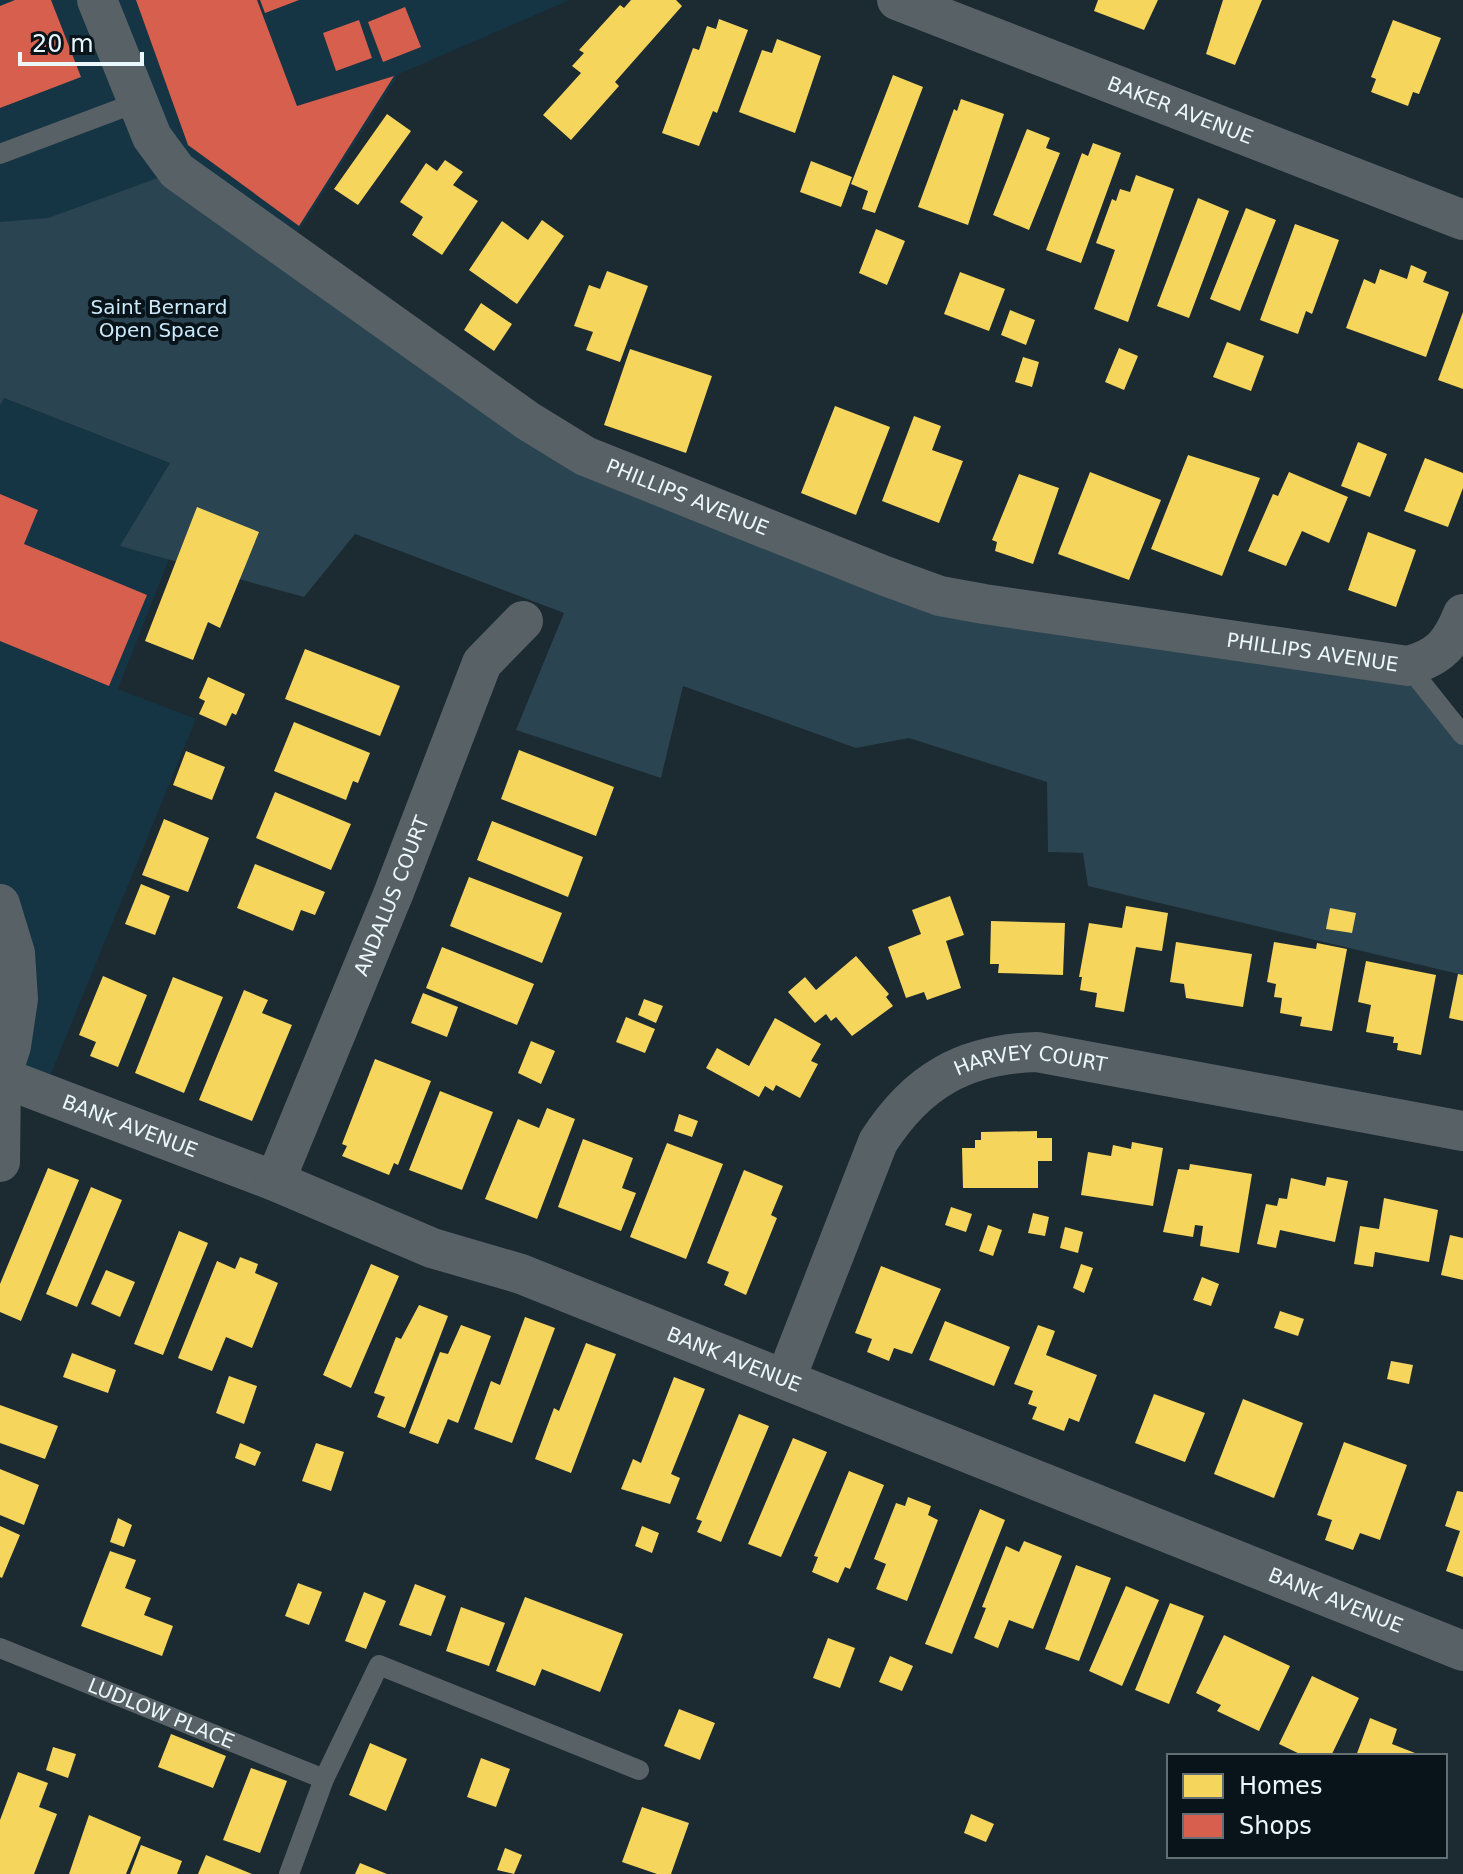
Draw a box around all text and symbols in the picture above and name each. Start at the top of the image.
scale bar [20,16,142,66]
text: 20 m [32,30,94,58]
street label: BAKER AVENUE [1104,71,1257,149]
park label: Saint Bernard Open Space [91,295,227,342]
street label: PHILLIPS AVENUE [603,454,772,540]
street label: PHILLIPS AVENUE [1225,628,1400,676]
street label: ANDALUS COURT [349,812,434,980]
street label: HARVEY COURT [950,1040,1110,1081]
street label: BANK AVENUE [59,1089,201,1163]
street label: BANK AVENUE [663,1322,805,1397]
street label: BANK AVENUE [1265,1562,1406,1638]
street label: LUDLOW PLACE [84,1673,238,1754]
legend [1167,1754,1447,1858]
text: Homes [1239,1772,1322,1800]
text: Shops [1239,1812,1312,1840]

